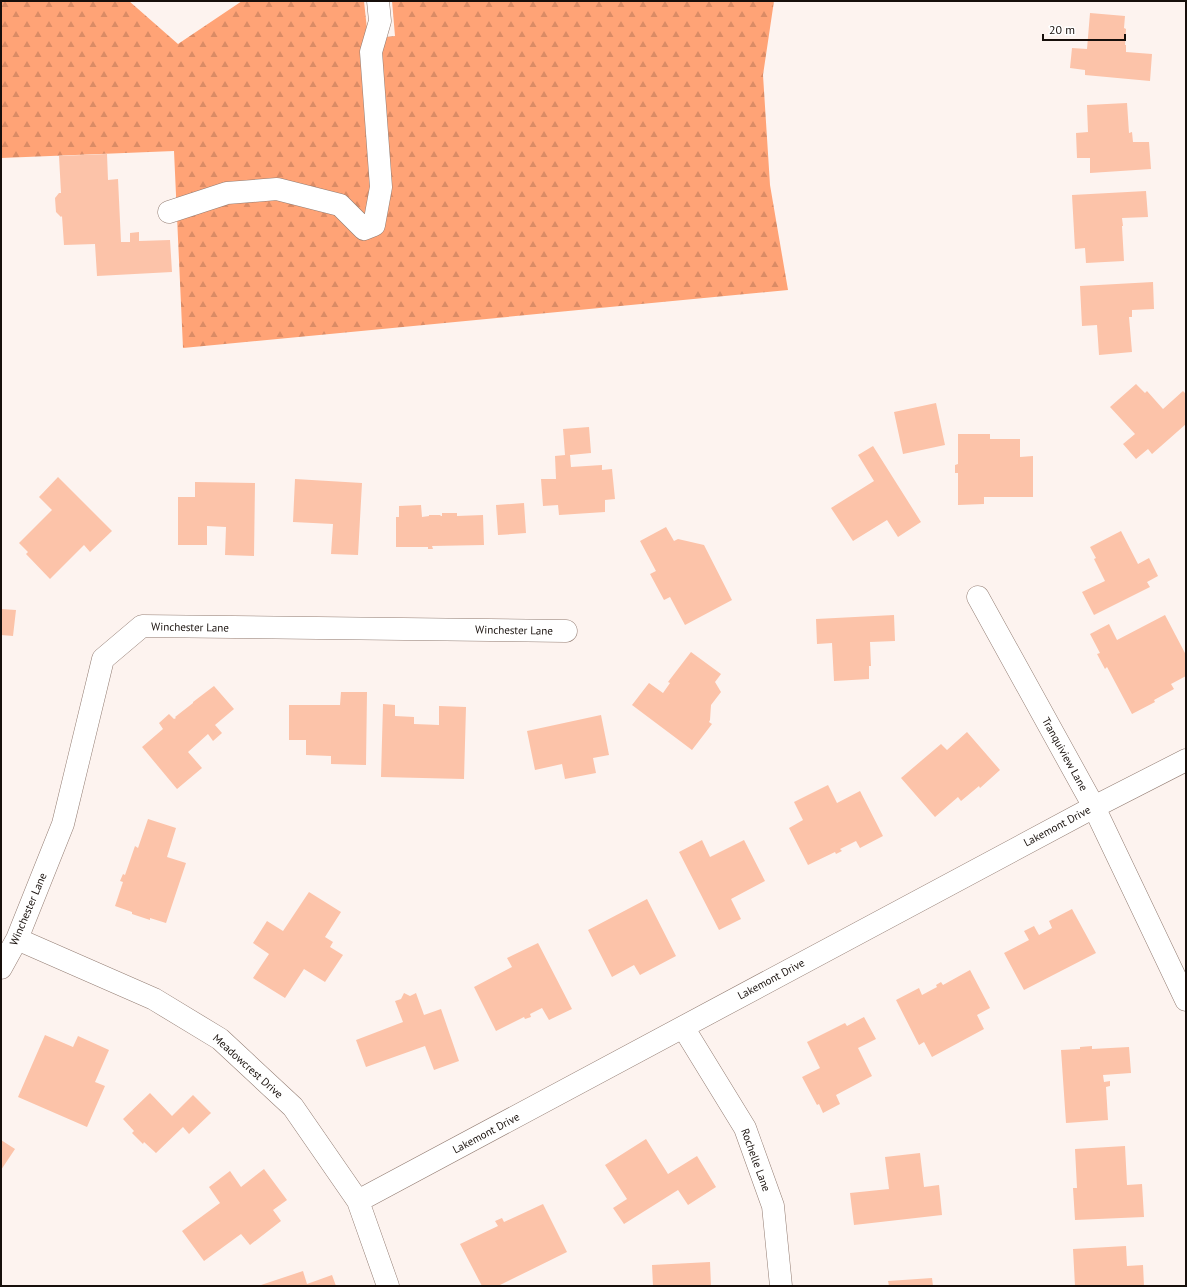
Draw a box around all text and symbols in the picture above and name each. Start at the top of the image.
scale bar [1043,16,1125,42]
text: 20 m [1049,22,1075,37]
street label: Winchester Lane [151,619,229,635]
street label: Winchester Lane [475,622,553,638]
street label: Tranquiview Lane [1039,715,1091,794]
street label: Lakemont Drive [1021,802,1093,850]
street label: Winchester Lane [6,870,50,947]
street label: Lakemont Drive [735,955,807,1003]
street label: Meadowcrest Drive [210,1031,286,1101]
street label: Lakemont Drive [450,1109,522,1157]
street label: Rochelle Lane [738,1127,774,1194]

